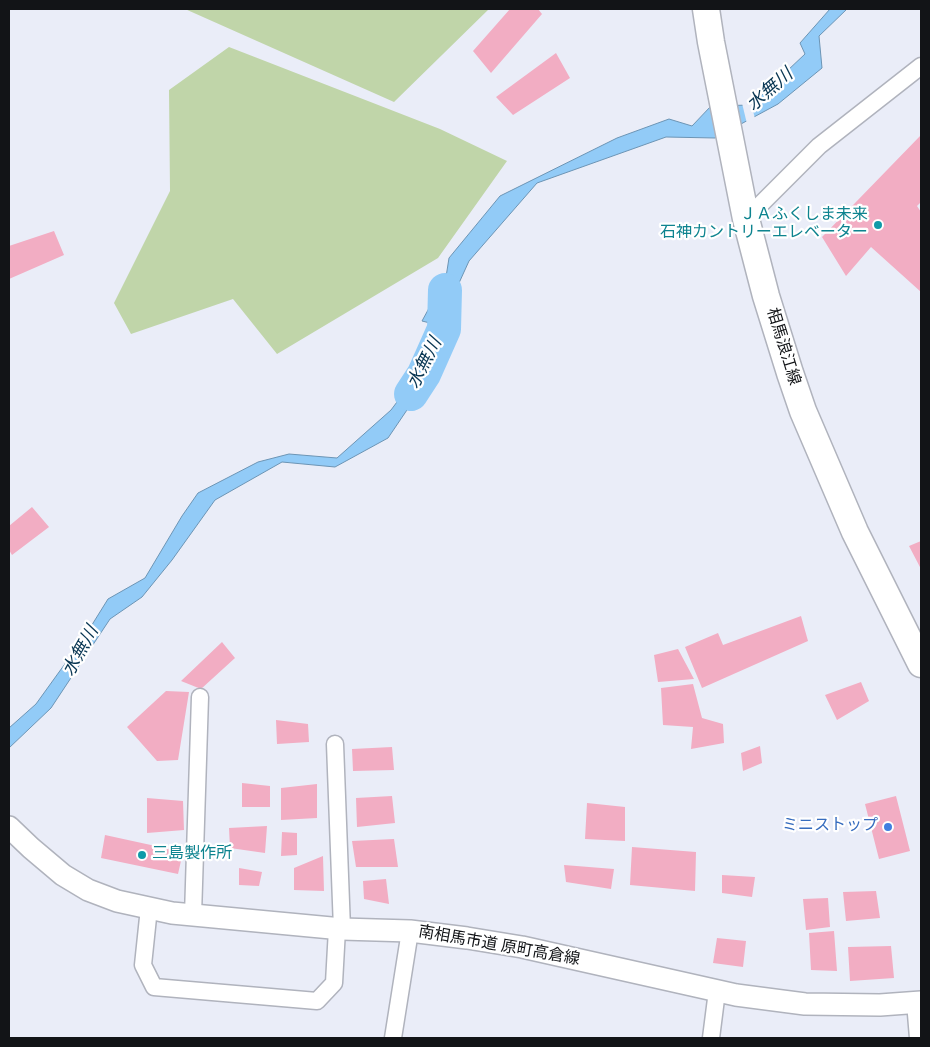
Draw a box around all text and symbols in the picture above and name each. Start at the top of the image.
water label: 水無川 [744,65,798,117]
place label: ＪＡふくしま未来 石神カントリーエレベーター [660,206,868,244]
marker: ＪＡふくしま未来 石神カントリーエレベーター [872,219,884,231]
street label: 相馬浪江線 [761,306,803,388]
water label: 水無川 [404,335,448,393]
water label: 水無川 [59,623,105,681]
place label: ミニストップ [782,817,878,837]
marker: ミニストップ [882,821,894,833]
place label: 三島製作所 [152,845,232,865]
marker: 三島製作所 [136,849,148,861]
street label: 南相馬市道 原町高倉線 [417,923,581,971]

